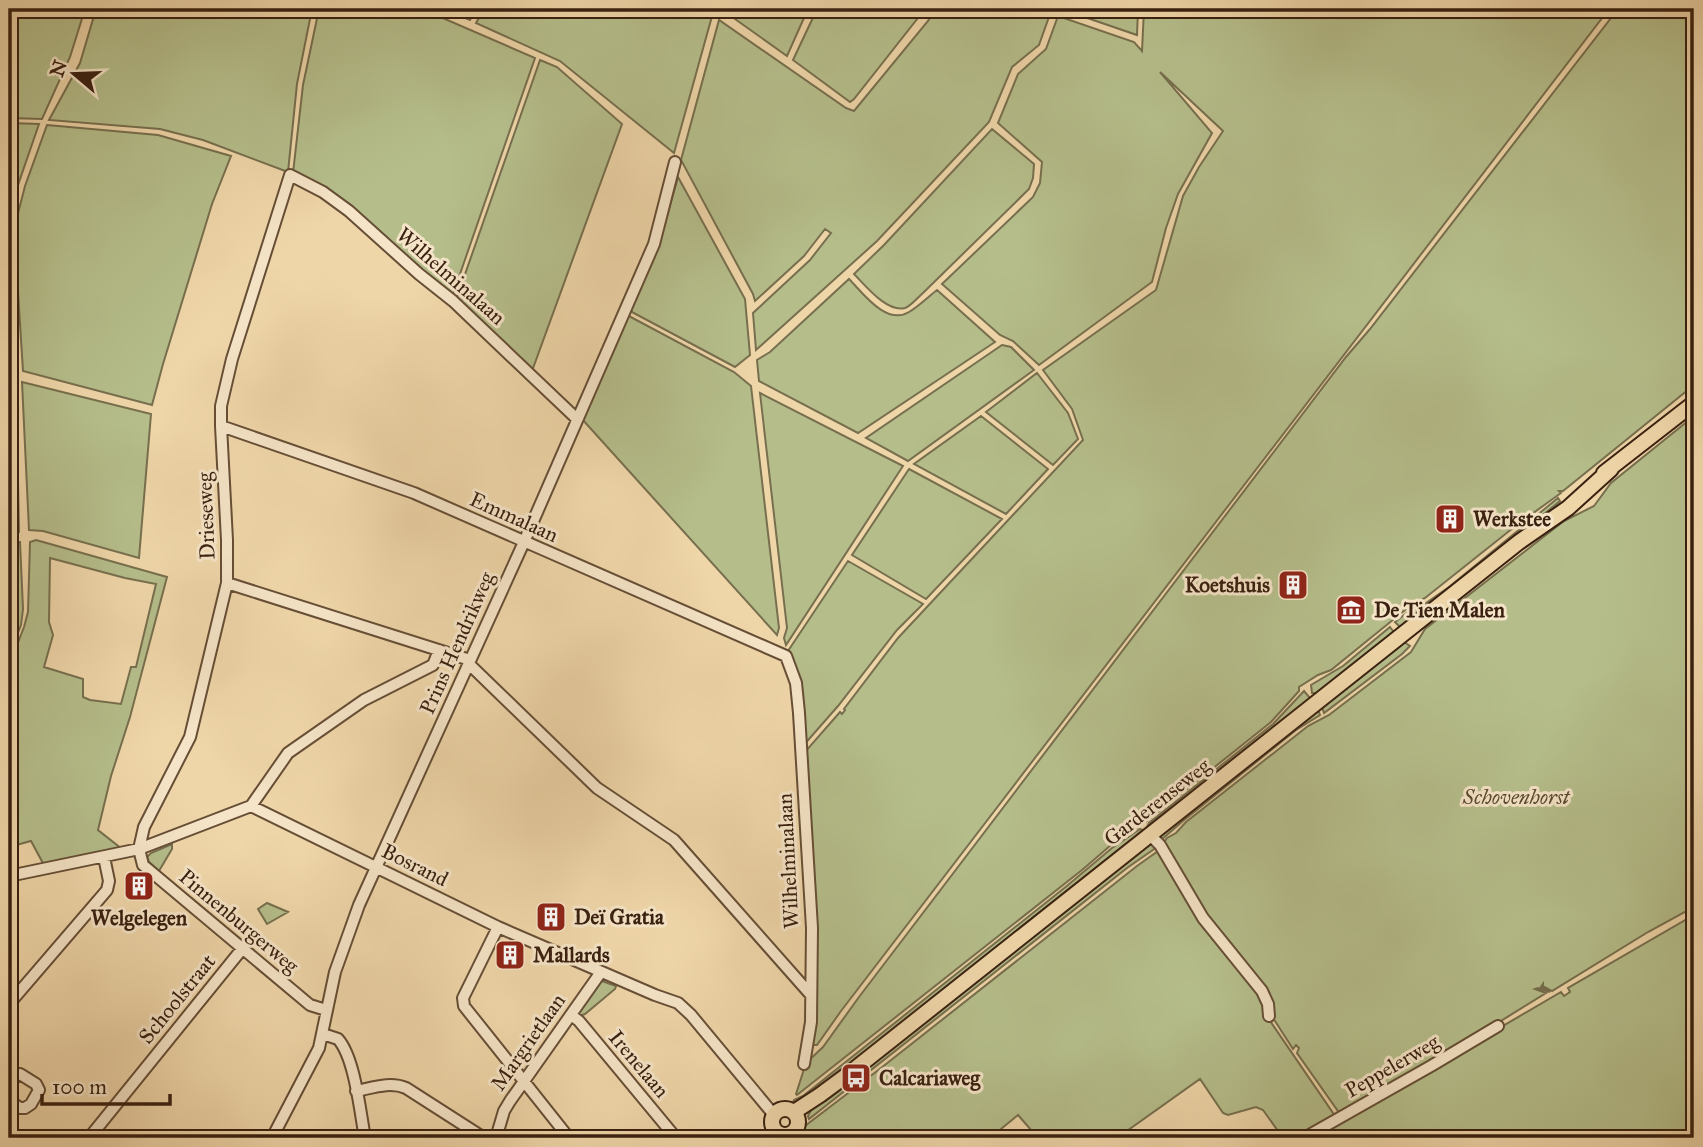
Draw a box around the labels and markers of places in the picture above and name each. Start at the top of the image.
building icon: Werkstee [1433,502,1467,536]
place label: Werkstee [1473,506,1551,532]
building icon: Koetshuis [1276,568,1310,602]
place label: Koetshuis [1185,572,1270,598]
museum icon: De Tien Malen [1334,593,1368,627]
place label: De Tien Malen [1374,597,1505,623]
building icon: Welgelegen [122,869,156,903]
building icon: Deï Gratia [534,900,568,934]
place label: Deï Gratia [574,904,665,930]
place label: Welgelegen [91,905,188,931]
building icon: Mallards [493,938,527,972]
place label: Mallards [533,942,610,968]
bus stop icon: Calcariaweg [839,1061,873,1095]
place label: Calcariaweg [879,1065,981,1091]

